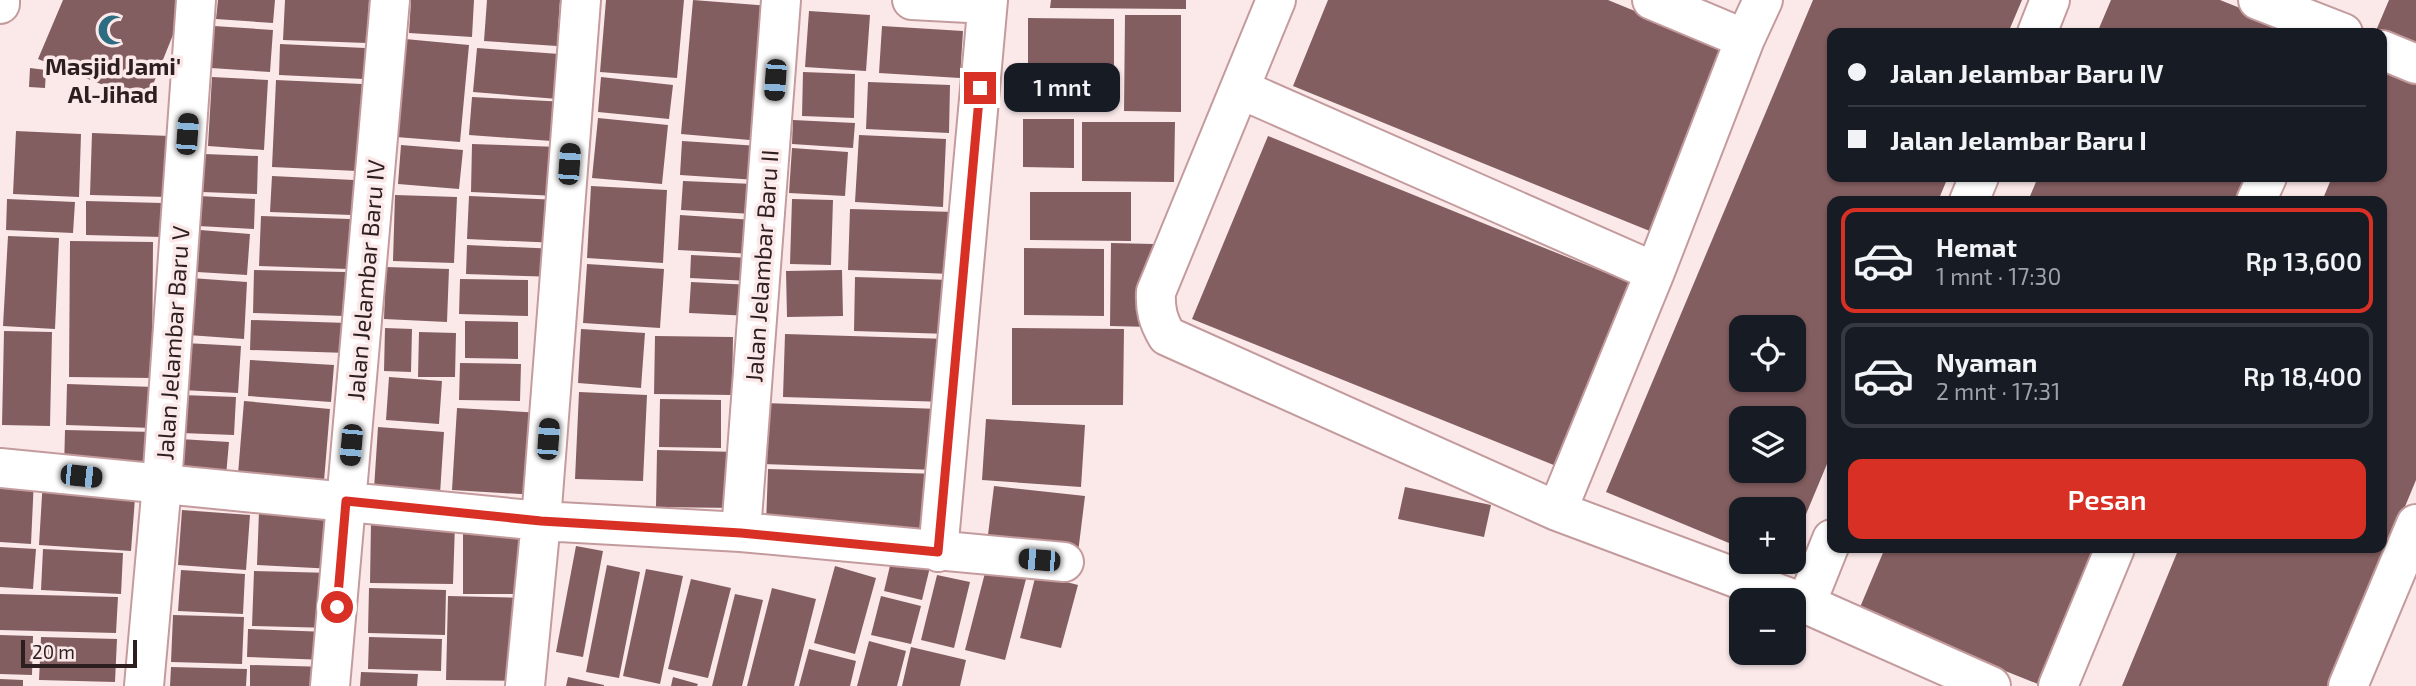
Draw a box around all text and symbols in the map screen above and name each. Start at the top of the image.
mosque icon: Masjid Jami' Al-Jihad [96,13,130,47]
place label: Masjid Jami' Al-Jihad [45,51,181,108]
text: Jalan Jelambar Baru IV [1890,57,2163,88]
car [764,58,787,102]
callout: 1 mnt [1004,64,1120,112]
route end [964,72,996,104]
text: 1 mnt [1033,73,1091,101]
car [176,112,199,156]
text: Jalan Jelambar Baru I [1890,124,2147,155]
car [558,142,581,186]
street label: Jalan Jelambar Baru II [738,149,784,383]
street label: Jalan Jelambar Baru IV [340,158,390,402]
street label: Jalan Jelambar Baru V [149,224,195,461]
icon: car [1852,229,1915,292]
text: Hemat [1936,231,2017,262]
text: Rp 13,600 [2245,245,2362,276]
text: 1 mnt · 17:30 [1936,262,2061,290]
map controls [1729,315,1806,665]
button: locate [1729,315,1806,392]
icon: car [1852,344,1915,407]
text: Nyaman [1936,346,2037,377]
text: Rp 18,400 [2243,360,2362,391]
text: 2 mnt · 17:31 [1936,377,2060,405]
button: layers [1729,406,1806,483]
car [537,417,560,461]
car [339,423,364,467]
button: Pesan [1848,459,2366,539]
car [60,463,103,489]
button: + [1729,497,1806,574]
car [1018,548,1061,572]
button: − [1729,588,1806,665]
route start [321,591,353,623]
scale bar [21,637,136,669]
text: 20 m [32,640,75,663]

